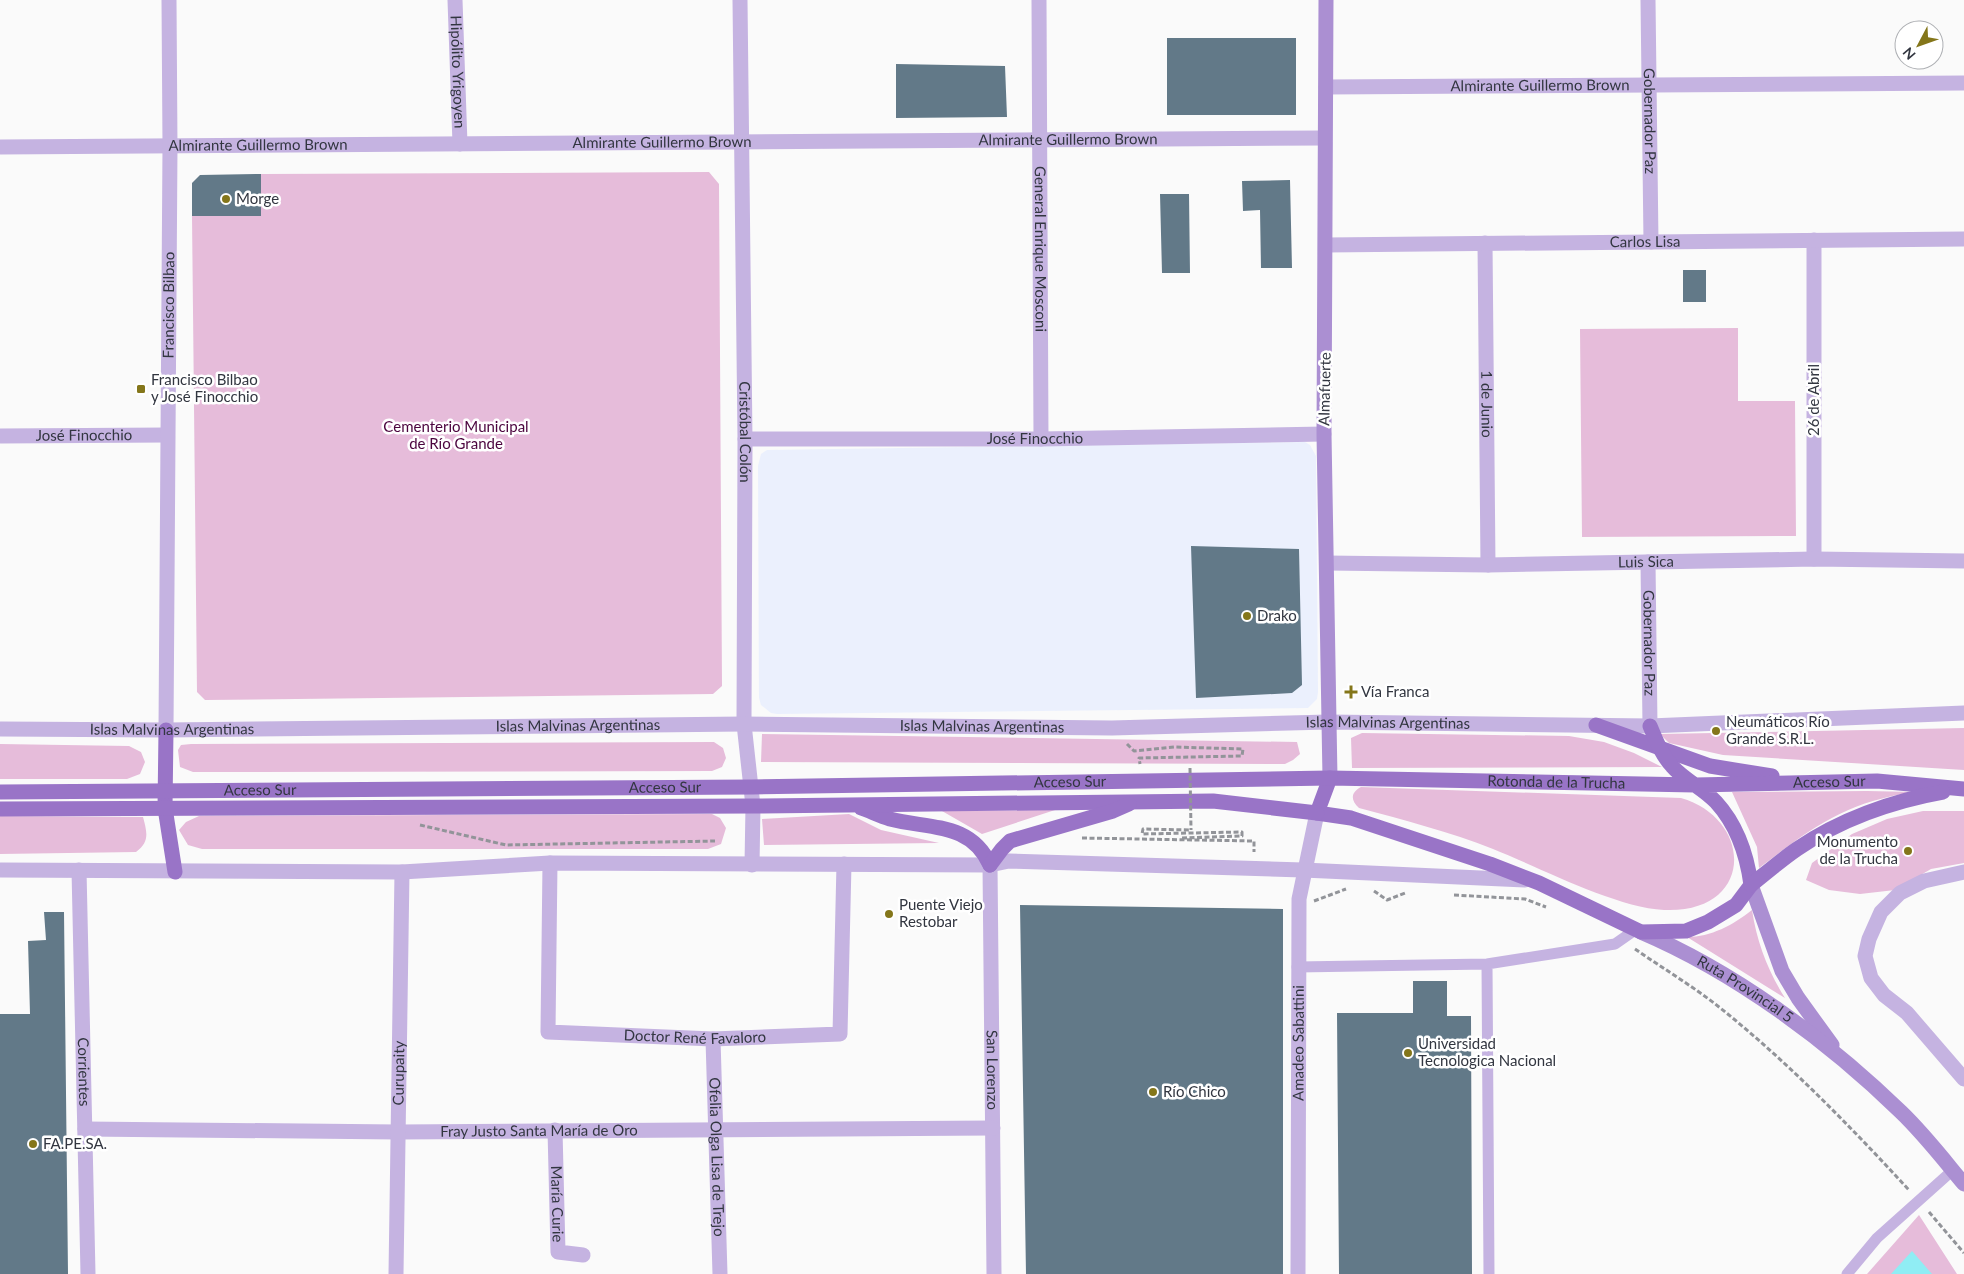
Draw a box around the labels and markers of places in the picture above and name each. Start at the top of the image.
place label: Morge [236,189,279,207]
marker: Morge [220,193,232,205]
place label: Francisco Bilbao y José Finocchio [151,370,258,405]
marker: Francisco Bilbao y José Finocchio [135,383,147,395]
place label: Drako [1257,606,1297,624]
marker: Drako [1241,610,1253,622]
place label: Vía Franca [1361,682,1429,700]
marker: Vía Franca [1345,686,1357,698]
place label: Neumáticos Río Grande S.R.L. [1726,712,1830,747]
marker: Neumáticos Río Grande S.R.L. [1710,725,1722,737]
place label: Monumento de la Trucha [1817,832,1898,867]
marker: Monumento de la Trucha [1902,845,1914,857]
place label: Puente Viejo Restobar [899,895,983,930]
marker: Puente Viejo Restobar [883,908,895,920]
place label: Universidad Tecnologica Nacional [1418,1034,1556,1069]
marker: Universidad Tecnologica Nacional [1402,1047,1414,1059]
place label: Río Chico [1163,1082,1226,1100]
marker: Río Chico [1147,1086,1159,1098]
place label: FA.PE.SA. [43,1134,107,1152]
marker: FA.PE.SA. [27,1138,39,1150]

